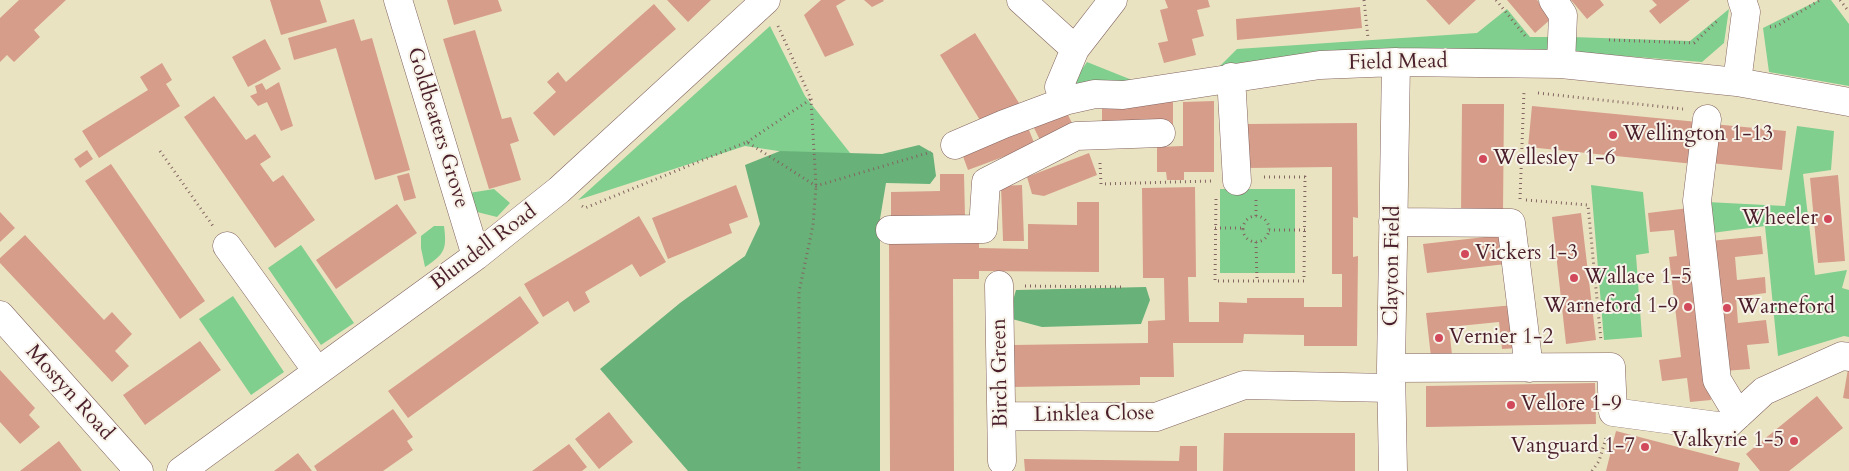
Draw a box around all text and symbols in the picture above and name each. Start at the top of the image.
street label: Goldbeaters Grove [401,45,473,211]
street label: Field Mead [1348,50,1448,76]
place label: Wellington 1-13 [1623,122,1773,148]
marker: Wellington 1-13 [1607,129,1619,141]
place label: Wellesley 1-6 [1493,146,1615,172]
marker: Wellesley 1-6 [1477,153,1489,165]
street label: Blundell Road [426,200,542,296]
street label: Clayton Field [1379,205,1407,327]
place label: Wheeler [1742,206,1818,232]
marker: Wheeler [1822,213,1834,225]
place label: Vickers 1-3 [1475,241,1578,267]
marker: Vickers 1-3 [1459,248,1471,260]
place label: Wallace 1-5 [1584,265,1692,291]
marker: Wallace 1-5 [1568,272,1580,284]
place label: Warneford 1-9 [1543,294,1678,320]
place label: Warneford [1737,295,1835,321]
marker: Warneford 1-9 [1682,301,1694,313]
marker: Warneford [1721,302,1733,314]
street label: Birch Green [987,318,1015,428]
place label: Vernier 1-2 [1449,325,1553,351]
marker: Vernier 1-2 [1433,332,1445,344]
street label: Mostyn Road [20,340,118,446]
place label: Vellore 1-9 [1521,392,1622,418]
marker: Vellore 1-9 [1505,399,1517,411]
street label: Linklea Close [1033,401,1155,429]
place label: Valkyrie 1-5 [1672,428,1784,454]
place label: Vanguard 1-7 [1511,434,1635,460]
marker: Valkyrie 1-5 [1788,435,1800,447]
marker: Vanguard 1-7 [1639,441,1651,453]

